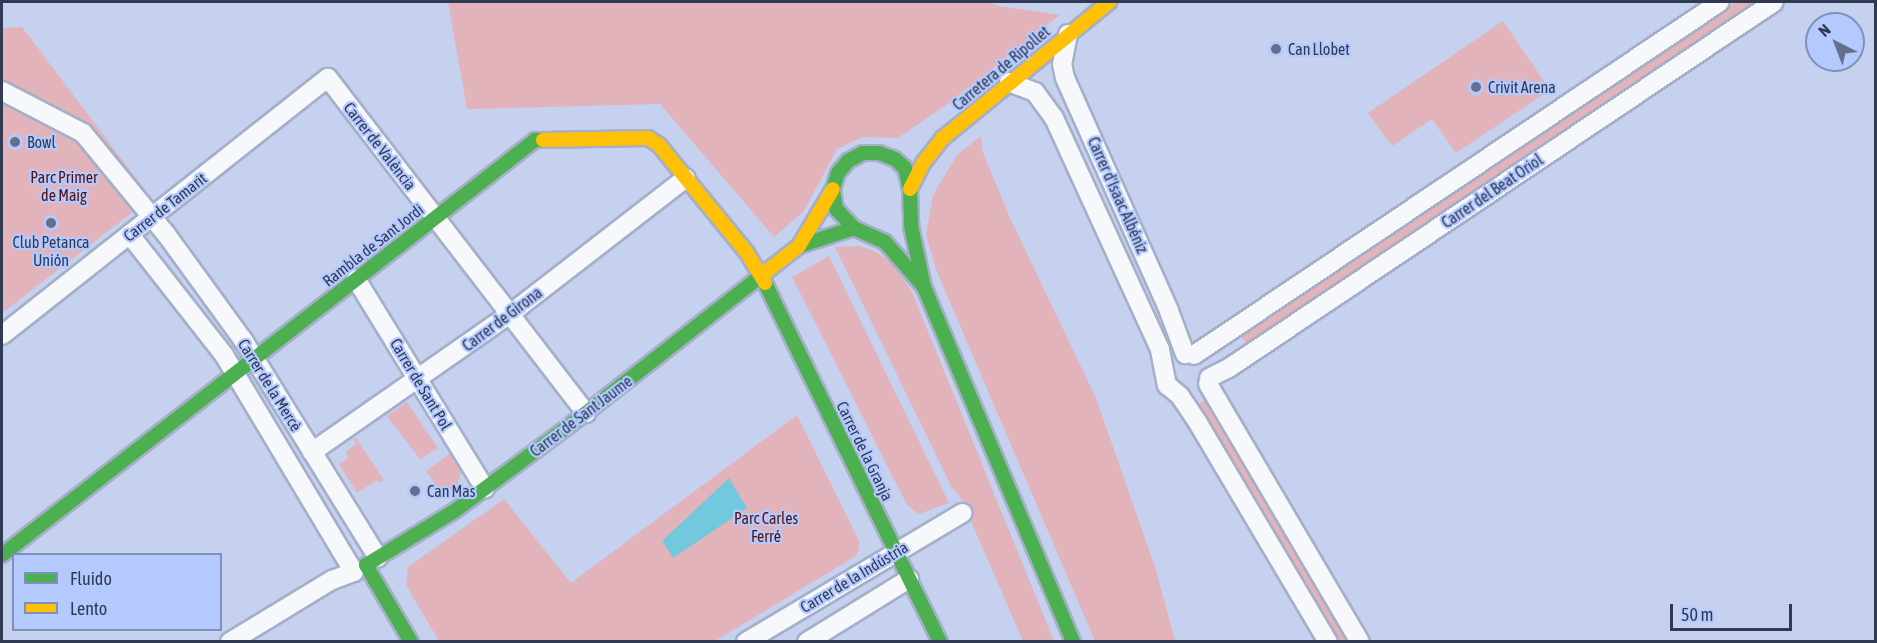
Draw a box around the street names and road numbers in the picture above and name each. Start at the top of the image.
street label: Carretera de Ripollet [948,22,1054,114]
street label: Carrer de València [340,98,420,194]
street label: Carrer d'Isaac Albéniz [1084,134,1152,256]
street label: Carrer del Beat Oriol [1438,150,1546,232]
street label: Carrer de Tamarit [119,168,211,246]
street label: Rambla de Sant Jordi [319,200,427,290]
street label: Carrer de Girona [458,283,546,355]
street label: Carrer de la Mercè [234,335,306,435]
street label: Carrer de Sant Pol [386,335,456,433]
street label: Carrer de Sant Jaume [526,371,636,461]
street label: Carrer de la Granja [833,398,897,504]
street label: Carrer de la Indústria [797,537,911,617]

